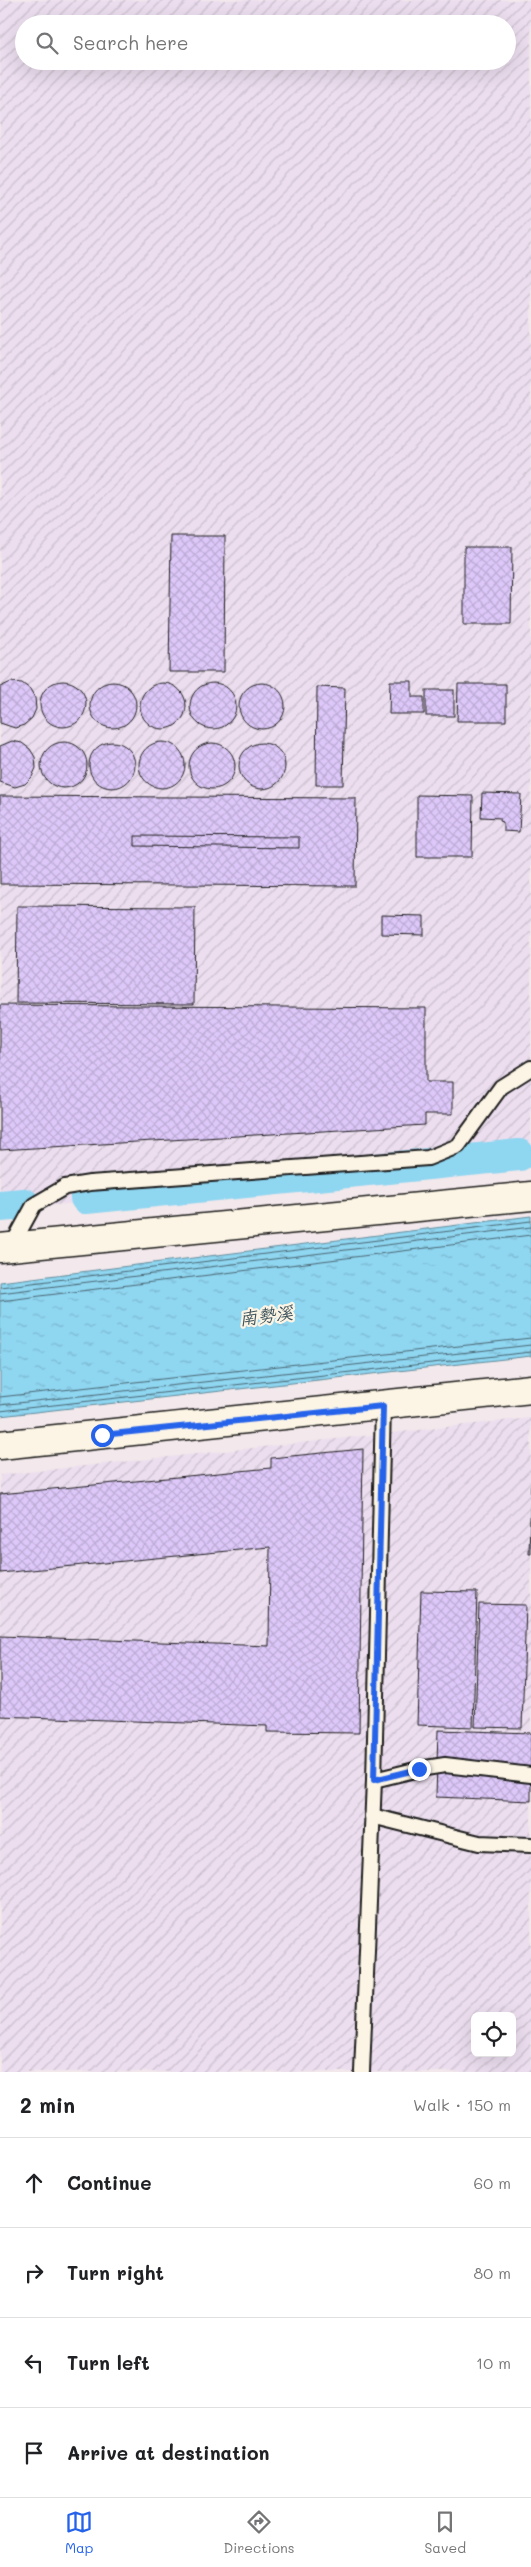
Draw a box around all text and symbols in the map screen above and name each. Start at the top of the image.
search box [15,15,516,70]
icon: search [33,29,61,57]
text: Search here [73,30,189,55]
water label: 南勢溪 [238,1300,295,1330]
route start [91,1424,114,1447]
route end [408,1758,431,1781]
map controls [471,2012,516,2057]
button: locate [471,2012,516,2057]
text: 2 min [20,2091,75,2118]
text: Walk · 150 m [413,2094,511,2115]
icon: ahead [20,2169,48,2197]
text: Continue [67,2170,152,2195]
text: 60 m [474,2172,511,2193]
icon: right [20,2259,48,2287]
text: Turn right [67,2260,164,2285]
text: 80 m [474,2262,511,2283]
icon: left [20,2349,48,2377]
text: Turn left [67,2350,150,2375]
text: 10 m [476,2352,511,2373]
icon: arrive [20,2439,48,2467]
text: Arrive at destination [67,2440,270,2465]
tab: Map [65,2508,93,2557]
tab: Directions [223,2508,295,2557]
tab: Saved [424,2508,466,2557]

